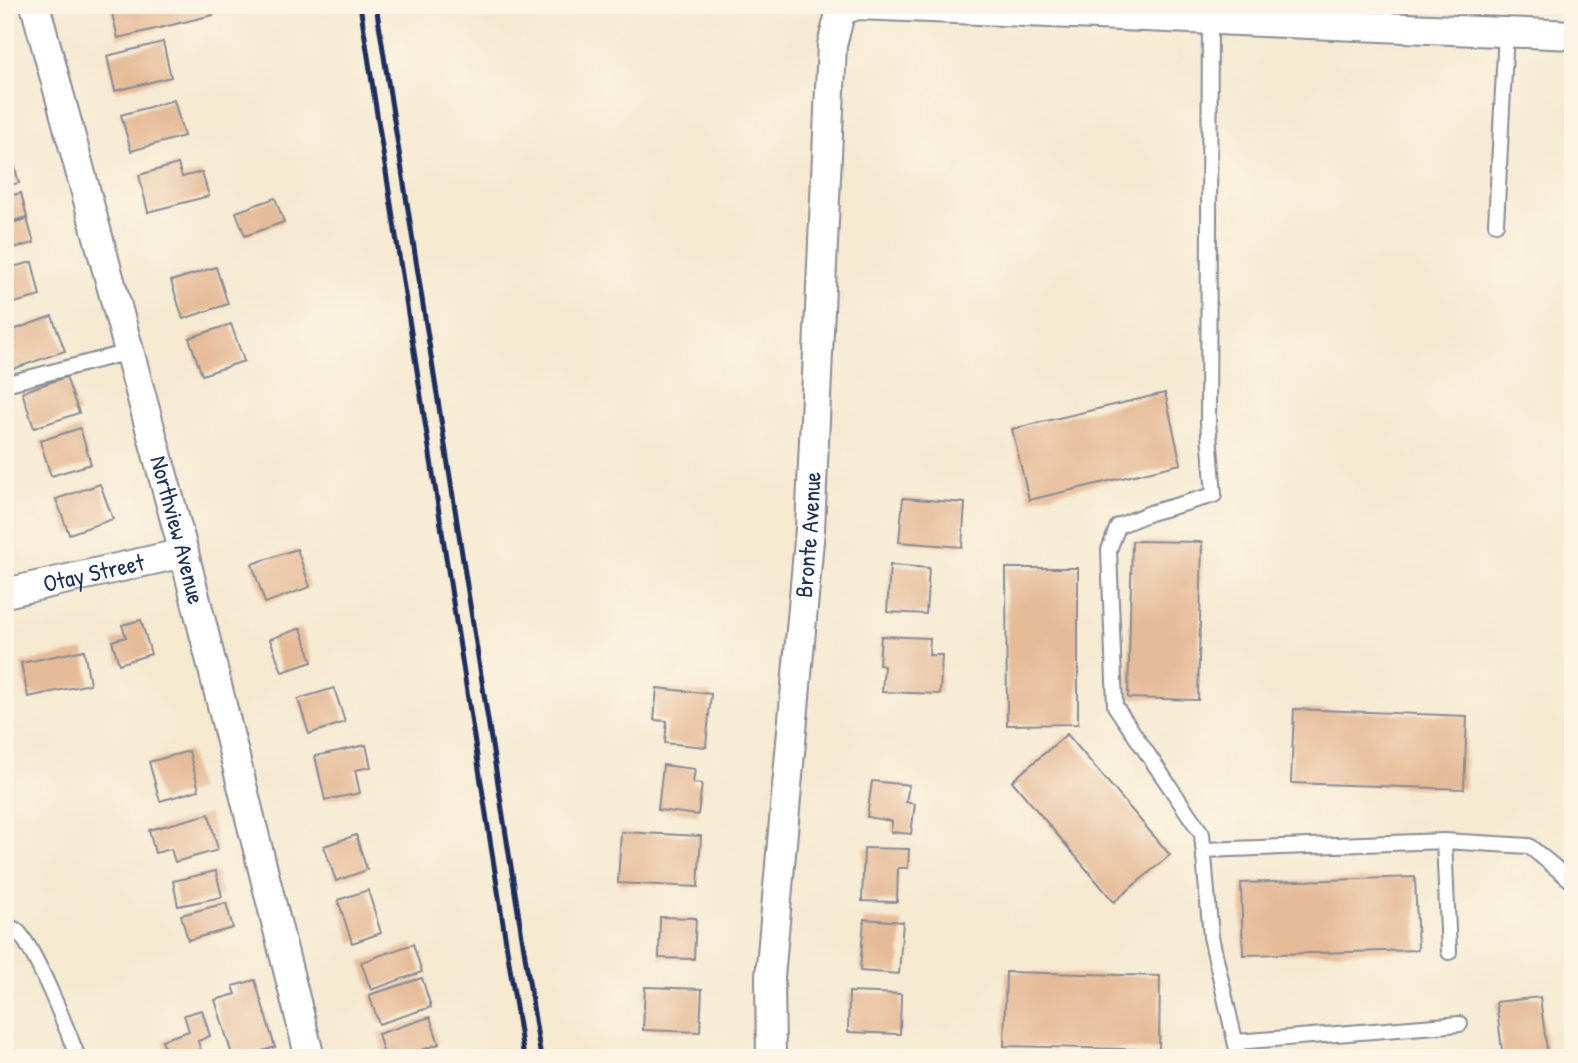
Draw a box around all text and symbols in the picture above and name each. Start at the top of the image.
street label: Northview Avenue [143,452,213,608]
street label: Bronte Avenue [787,471,828,599]
street label: Otay Street [40,545,148,599]

